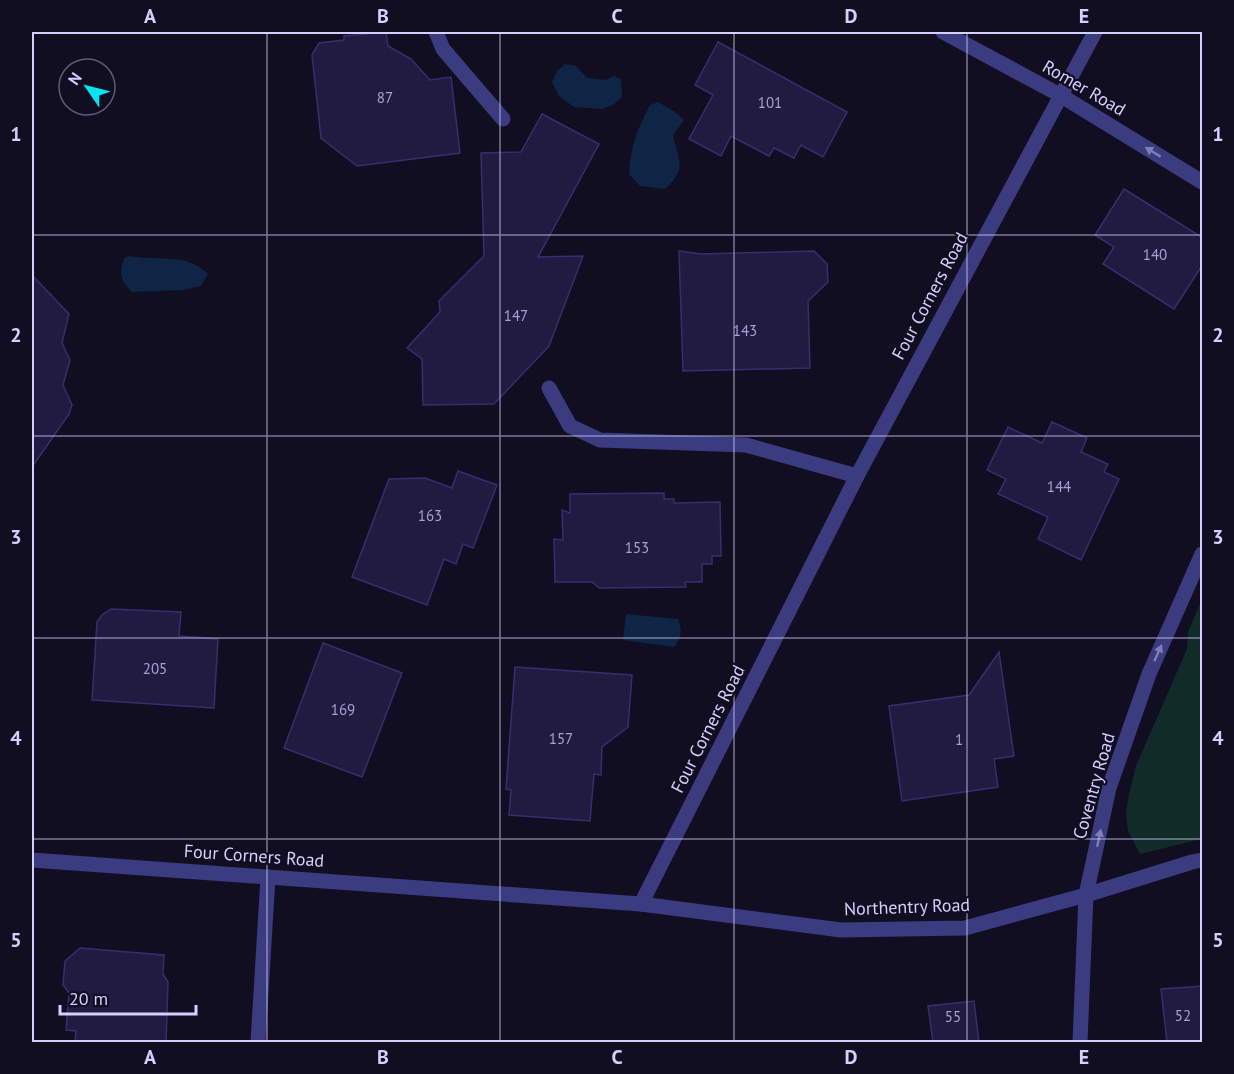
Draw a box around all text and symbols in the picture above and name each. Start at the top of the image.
text: A [144,3,157,29]
text: B [377,3,389,29]
text: C [611,3,623,29]
text: D [845,3,858,29]
text: E [1079,3,1089,29]
street label: Romer Road [1039,55,1130,121]
north arrow [57,57,117,117]
text: N [64,68,86,88]
house number: 87 [377,88,393,107]
house number: 101 [758,93,782,112]
text: 1 [10,121,22,147]
text: 1 [1212,121,1224,147]
one-way arrow [1145,146,1161,157]
street label: Four Corners Road [886,228,973,363]
house number: 140 [1143,245,1167,264]
house number: 147 [504,306,528,325]
house number: 143 [733,321,757,340]
text: 2 [10,322,22,348]
text: 2 [1212,322,1224,348]
house number: 144 [1047,477,1071,496]
house number: 163 [418,506,442,525]
text: 3 [10,524,22,550]
text: 3 [1212,524,1224,550]
house number: 153 [625,538,649,557]
one-way arrow [1154,644,1163,661]
house number: 205 [143,659,167,678]
street label: Four Corners Road [665,661,750,797]
house number: 169 [331,700,355,719]
text: 4 [10,725,22,751]
text: 4 [1212,725,1224,751]
house number: 157 [549,729,573,748]
house number: 1 [955,730,963,749]
street label: Coventry Road [1067,730,1120,842]
one-way arrow [1094,829,1104,847]
street label: Four Corners Road [183,839,325,872]
street label: Northentry Road [844,893,970,920]
text: 5 [10,927,22,953]
text: 5 [1212,927,1224,953]
scale bar [60,978,196,1016]
text: 20 m [69,987,108,1010]
house number: 52 [1175,1006,1191,1025]
house number: 55 [945,1007,961,1026]
text: A [144,1044,157,1070]
text: B [377,1044,389,1070]
text: C [611,1044,623,1070]
text: D [845,1044,858,1070]
text: E [1079,1044,1089,1070]

